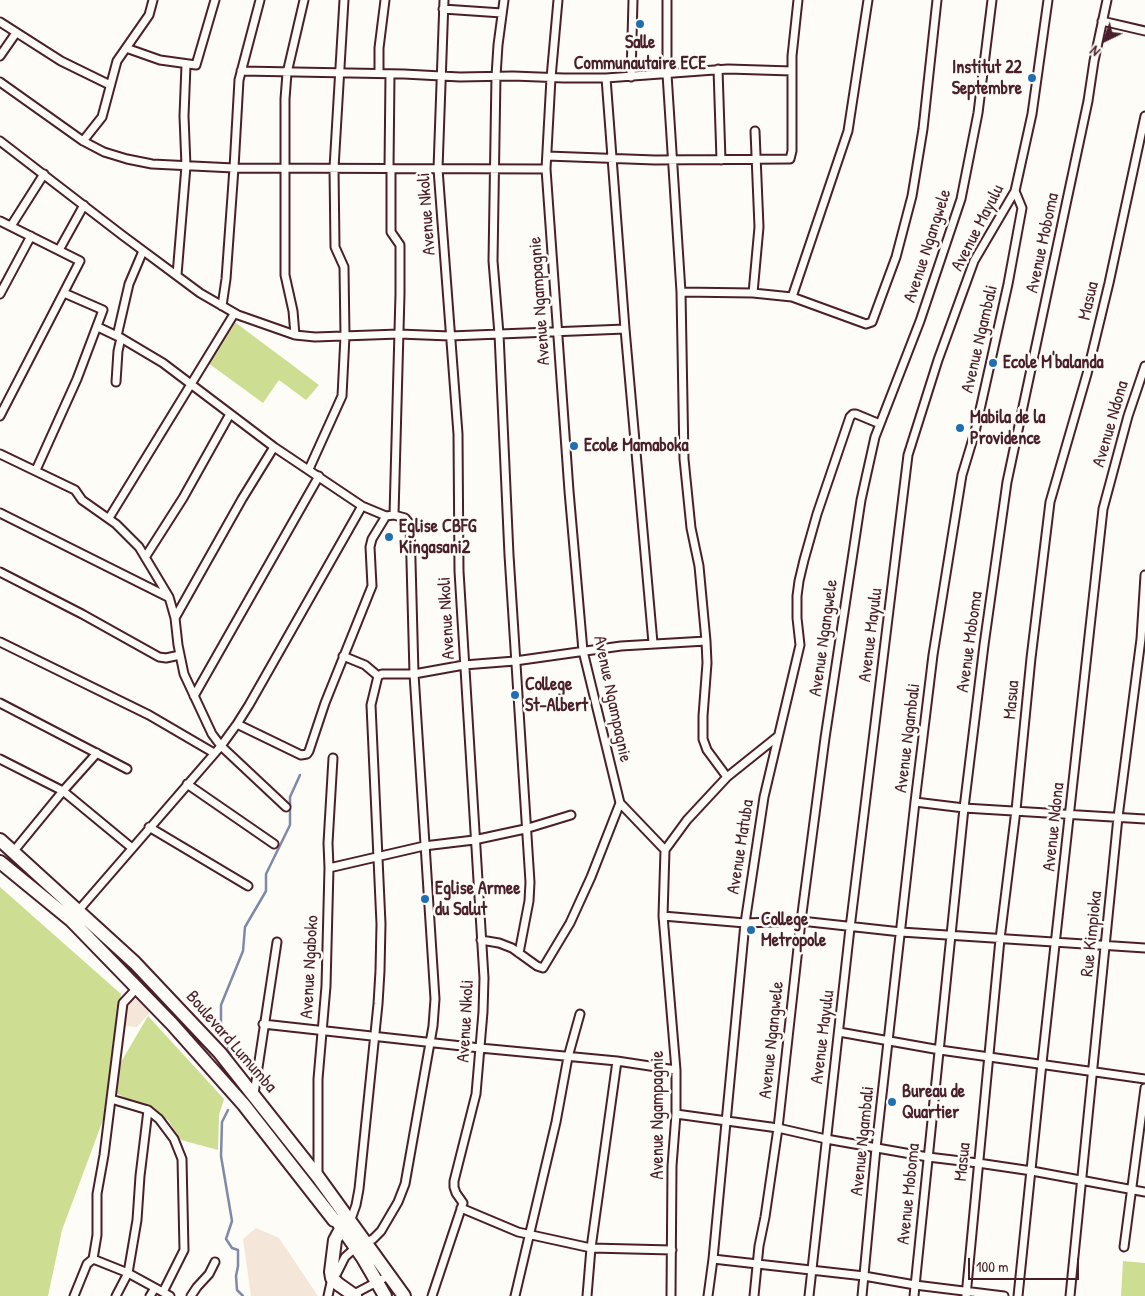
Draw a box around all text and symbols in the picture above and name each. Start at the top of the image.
north arrow [1080,15,1130,65]
marker: Salle Communautaire ECE [634,18,646,30]
place label: Salle Communautaire ECE [574,32,706,74]
text: N [1086,42,1104,61]
place label: Institut 22 Septembre [952,57,1022,100]
marker: Institut 22 Septembre [1026,72,1038,84]
street label: Avenue Nkoli [413,172,441,256]
street label: Avenue Mayulu [947,181,1009,275]
street label: Avenue Ngangwele [899,187,957,305]
street label: Avenue Moboma [1022,191,1064,295]
street label: Avenue Ngampagnie [525,236,555,366]
street label: Masua [1074,280,1104,322]
street label: Avenue Ngambali [957,283,1003,395]
place label: Ecole M'balanda [1003,352,1103,374]
marker: Ecole M'balanda [987,357,999,369]
street label: Avenue Ndona [1088,378,1134,470]
place label: Mabila de la Providence [970,407,1045,449]
marker: Mabila de la Providence [954,422,966,434]
place label: Ecole Mamaboka [584,435,689,457]
marker: Ecole Mamaboka [568,440,580,452]
place label: Eglise CBFG Kingasani2 [399,516,476,558]
marker: Eglise CBFG Kingasani2 [383,531,395,543]
street label: Avenue Nkoli [434,576,460,660]
street label: Avenue Ngangwele [805,578,843,698]
street label: Avenue Mayulu [855,587,887,683]
street label: Avenue Moboma [952,590,988,694]
street label: Avenue Ngampagnie [588,634,636,764]
place label: College St-Albert [525,674,588,716]
street label: Masua [1000,680,1024,720]
street label: Avenue Ngambali [891,682,925,794]
marker: College St-Albert [509,689,521,701]
street label: Avenue Ndona [1039,782,1069,872]
street label: Avenue Matuba [723,798,759,896]
place label: Eglise Armee du Salut [435,878,520,921]
street label: Rue Kimpioka [1077,890,1107,978]
marker: Eglise Armee du Salut [419,893,431,905]
place label: College Metropole [761,909,826,952]
street label: Avenue Ngaboko [296,915,324,1019]
marker: College Metropole [745,924,757,936]
street label: Avenue Nkoli [453,979,479,1063]
street label: Avenue Ngangwele [755,980,789,1100]
street label: Boulevard Lumumba [181,987,281,1097]
street label: Avenue Mayulu [807,989,839,1085]
street label: Avenue Ngampagnie [647,1051,669,1179]
place label: Bureau de Quartier [902,1081,965,1124]
street label: Avenue Ngambali [847,1085,879,1197]
marker: Bureau de Quartier [886,1096,898,1108]
street label: Avenue Moboma [893,1142,925,1246]
street label: Masua [950,1142,976,1182]
scale bar [970,1248,1081,1280]
text: 100 m [976,1256,1009,1277]

